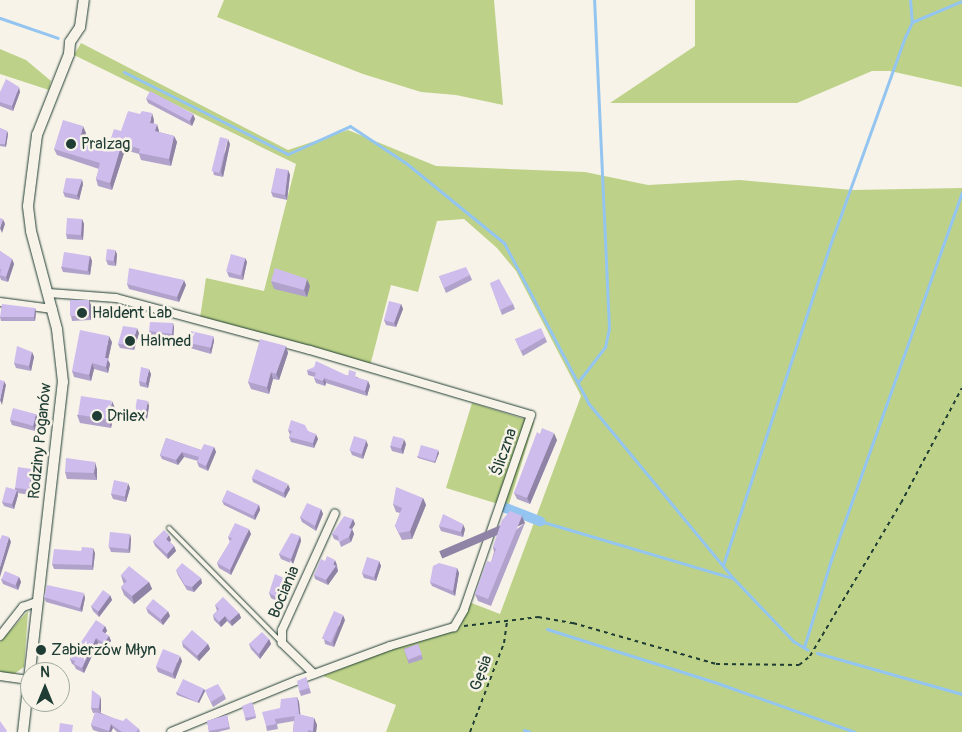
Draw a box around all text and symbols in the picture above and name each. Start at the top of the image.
place label: Pralzag [81,134,130,154]
marker: Pralzag [65,138,77,150]
place label: Haldent Lab [92,303,172,323]
marker: Haldent Lab [76,307,88,319]
place label: Halmed [140,331,191,351]
marker: Halmed [124,335,136,347]
street label: Rodziny Poganów [24,382,56,500]
place label: Drilex [107,406,145,426]
marker: Drilex [91,410,103,422]
street label: Śliczna [487,426,521,478]
street label: Bociania [264,563,304,621]
place label: Zabierzów Młyn [51,640,156,660]
marker: Zabierzów Młyn [35,644,47,656]
street label: Gęsia [466,653,496,693]
north arrow [20,662,70,712]
text: N [40,664,50,681]

